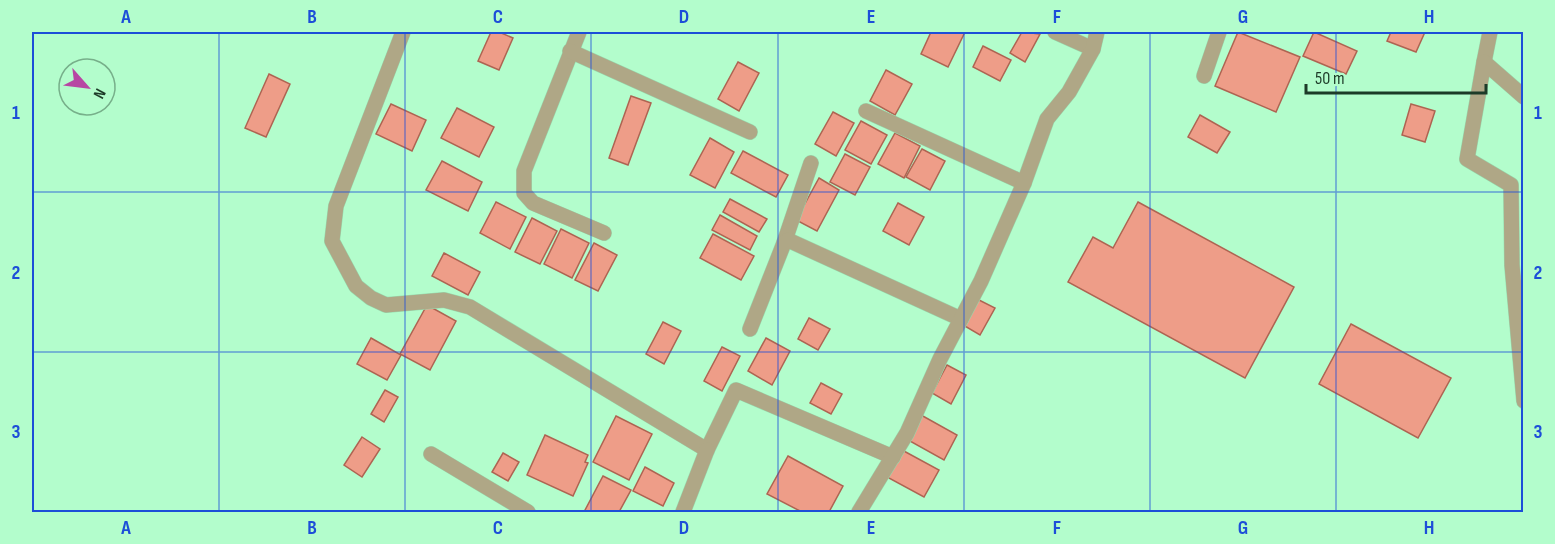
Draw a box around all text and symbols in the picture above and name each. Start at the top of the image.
text: A [120,5,131,29]
text: B [307,5,317,29]
text: C [493,5,503,29]
text: D [679,5,689,29]
text: E [867,5,875,29]
text: F [1053,5,1061,29]
text: G [1238,5,1248,29]
text: H [1424,5,1434,29]
north arrow [57,57,117,117]
scale bar [1306,57,1486,95]
text: 50 m [1315,68,1345,89]
text: N [89,85,109,102]
text: 1 [12,101,20,125]
text: 1 [1534,101,1542,125]
text: 2 [12,261,20,285]
text: 2 [1534,261,1542,285]
text: 3 [12,420,21,444]
text: 3 [1534,420,1543,444]
text: A [120,516,131,540]
text: B [307,516,317,540]
text: C [493,516,503,540]
text: D [679,516,689,540]
text: E [867,516,875,540]
text: F [1053,516,1061,540]
text: G [1238,516,1248,540]
text: H [1424,516,1434,540]

